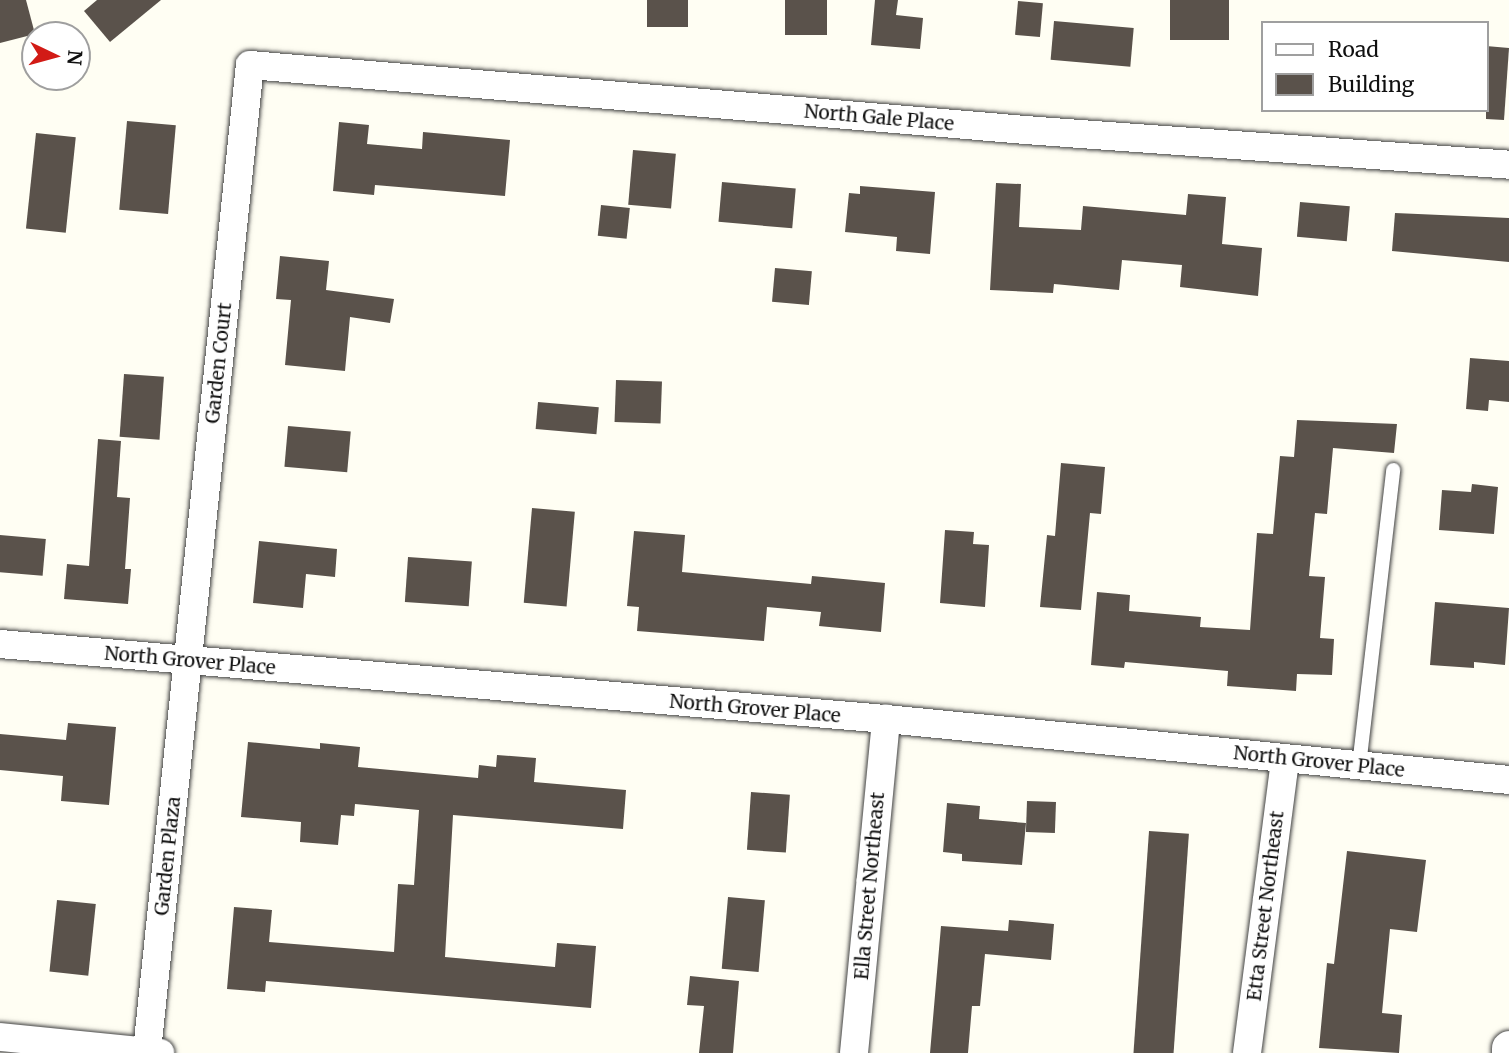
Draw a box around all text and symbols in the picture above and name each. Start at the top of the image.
north arrow [21,21,91,91]
legend [1260,21,1488,112]
text: Road [1328,36,1379,63]
text: N [62,49,88,66]
text: Building [1328,71,1414,98]
street label: North Gale Place [803,100,955,136]
street label: Garden Court [201,301,237,425]
street label: North Grover Place [103,642,277,680]
street label: North Grover Place [668,690,842,728]
street label: North Grover Place [1232,742,1406,782]
street label: Ella Street Northeast [850,791,890,981]
street label: Garden Plaza [150,795,186,917]
street label: Etta Street Northeast [1243,810,1289,1002]

